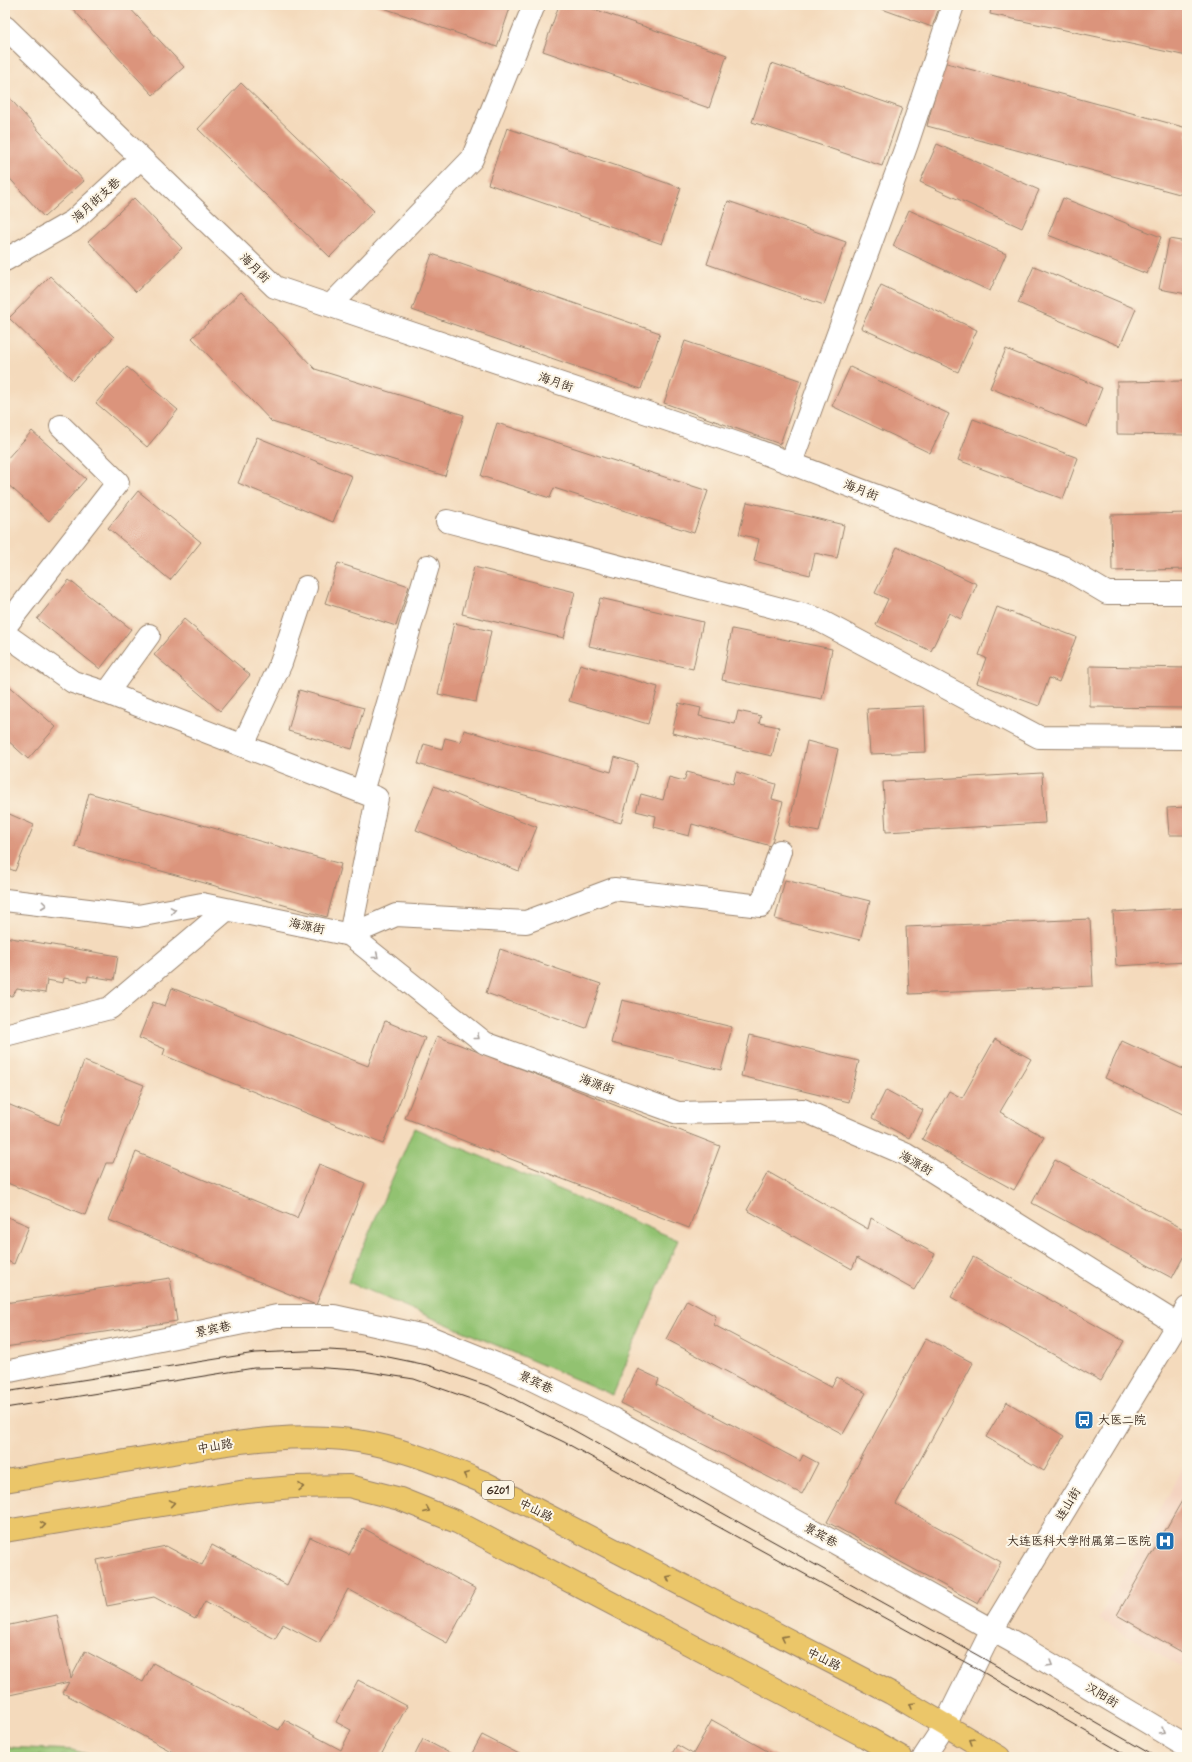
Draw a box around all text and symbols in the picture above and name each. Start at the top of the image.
street label: 海月街支巷 [69,175,124,227]
street label: 海月街 [236,250,273,287]
street label: 海月街 [536,370,575,396]
street label: 海月街 [841,477,880,505]
one-way arrow [41,900,47,909]
one-way arrow [169,906,176,915]
street label: 海源街 [288,915,326,939]
one-way arrow [371,951,378,958]
one-way arrow [472,1032,480,1039]
street label: 海源街 [577,1071,616,1099]
street label: 海源街 [896,1148,935,1180]
street label: 景宾巷 [194,1318,232,1342]
street label: 景宾巷 [516,1368,555,1398]
bus stop icon: 大医二院 [1073,1409,1095,1431]
place label: 大医二院 [1098,1413,1146,1429]
street label: 中山路 [196,1436,234,1458]
one-way arrow [462,1472,470,1480]
road number: G201 [482,1481,514,1499]
one-way arrow [298,1483,304,1491]
street label: 连山街 [1053,1485,1085,1524]
street label: 中山路 [516,1496,555,1526]
one-way arrow [169,1499,175,1508]
one-way arrow [423,1505,430,1513]
street label: 景宾巷 [801,1520,840,1552]
one-way arrow [40,1521,47,1530]
hospital icon: 大连医科大学附属第二医院 [1154,1530,1176,1552]
place label: 大连医科大学附属第二医院 [1007,1534,1151,1550]
one-way arrow [666,1576,673,1583]
one-way arrow [781,1635,789,1643]
street label: 中山路 [804,1645,843,1675]
one-way arrow [1046,1660,1053,1667]
street label: 汉阳街 [1082,1680,1121,1712]
one-way arrow [909,1703,916,1710]
one-way arrow [1158,1726,1165,1734]
one-way arrow [969,1739,976,1746]

